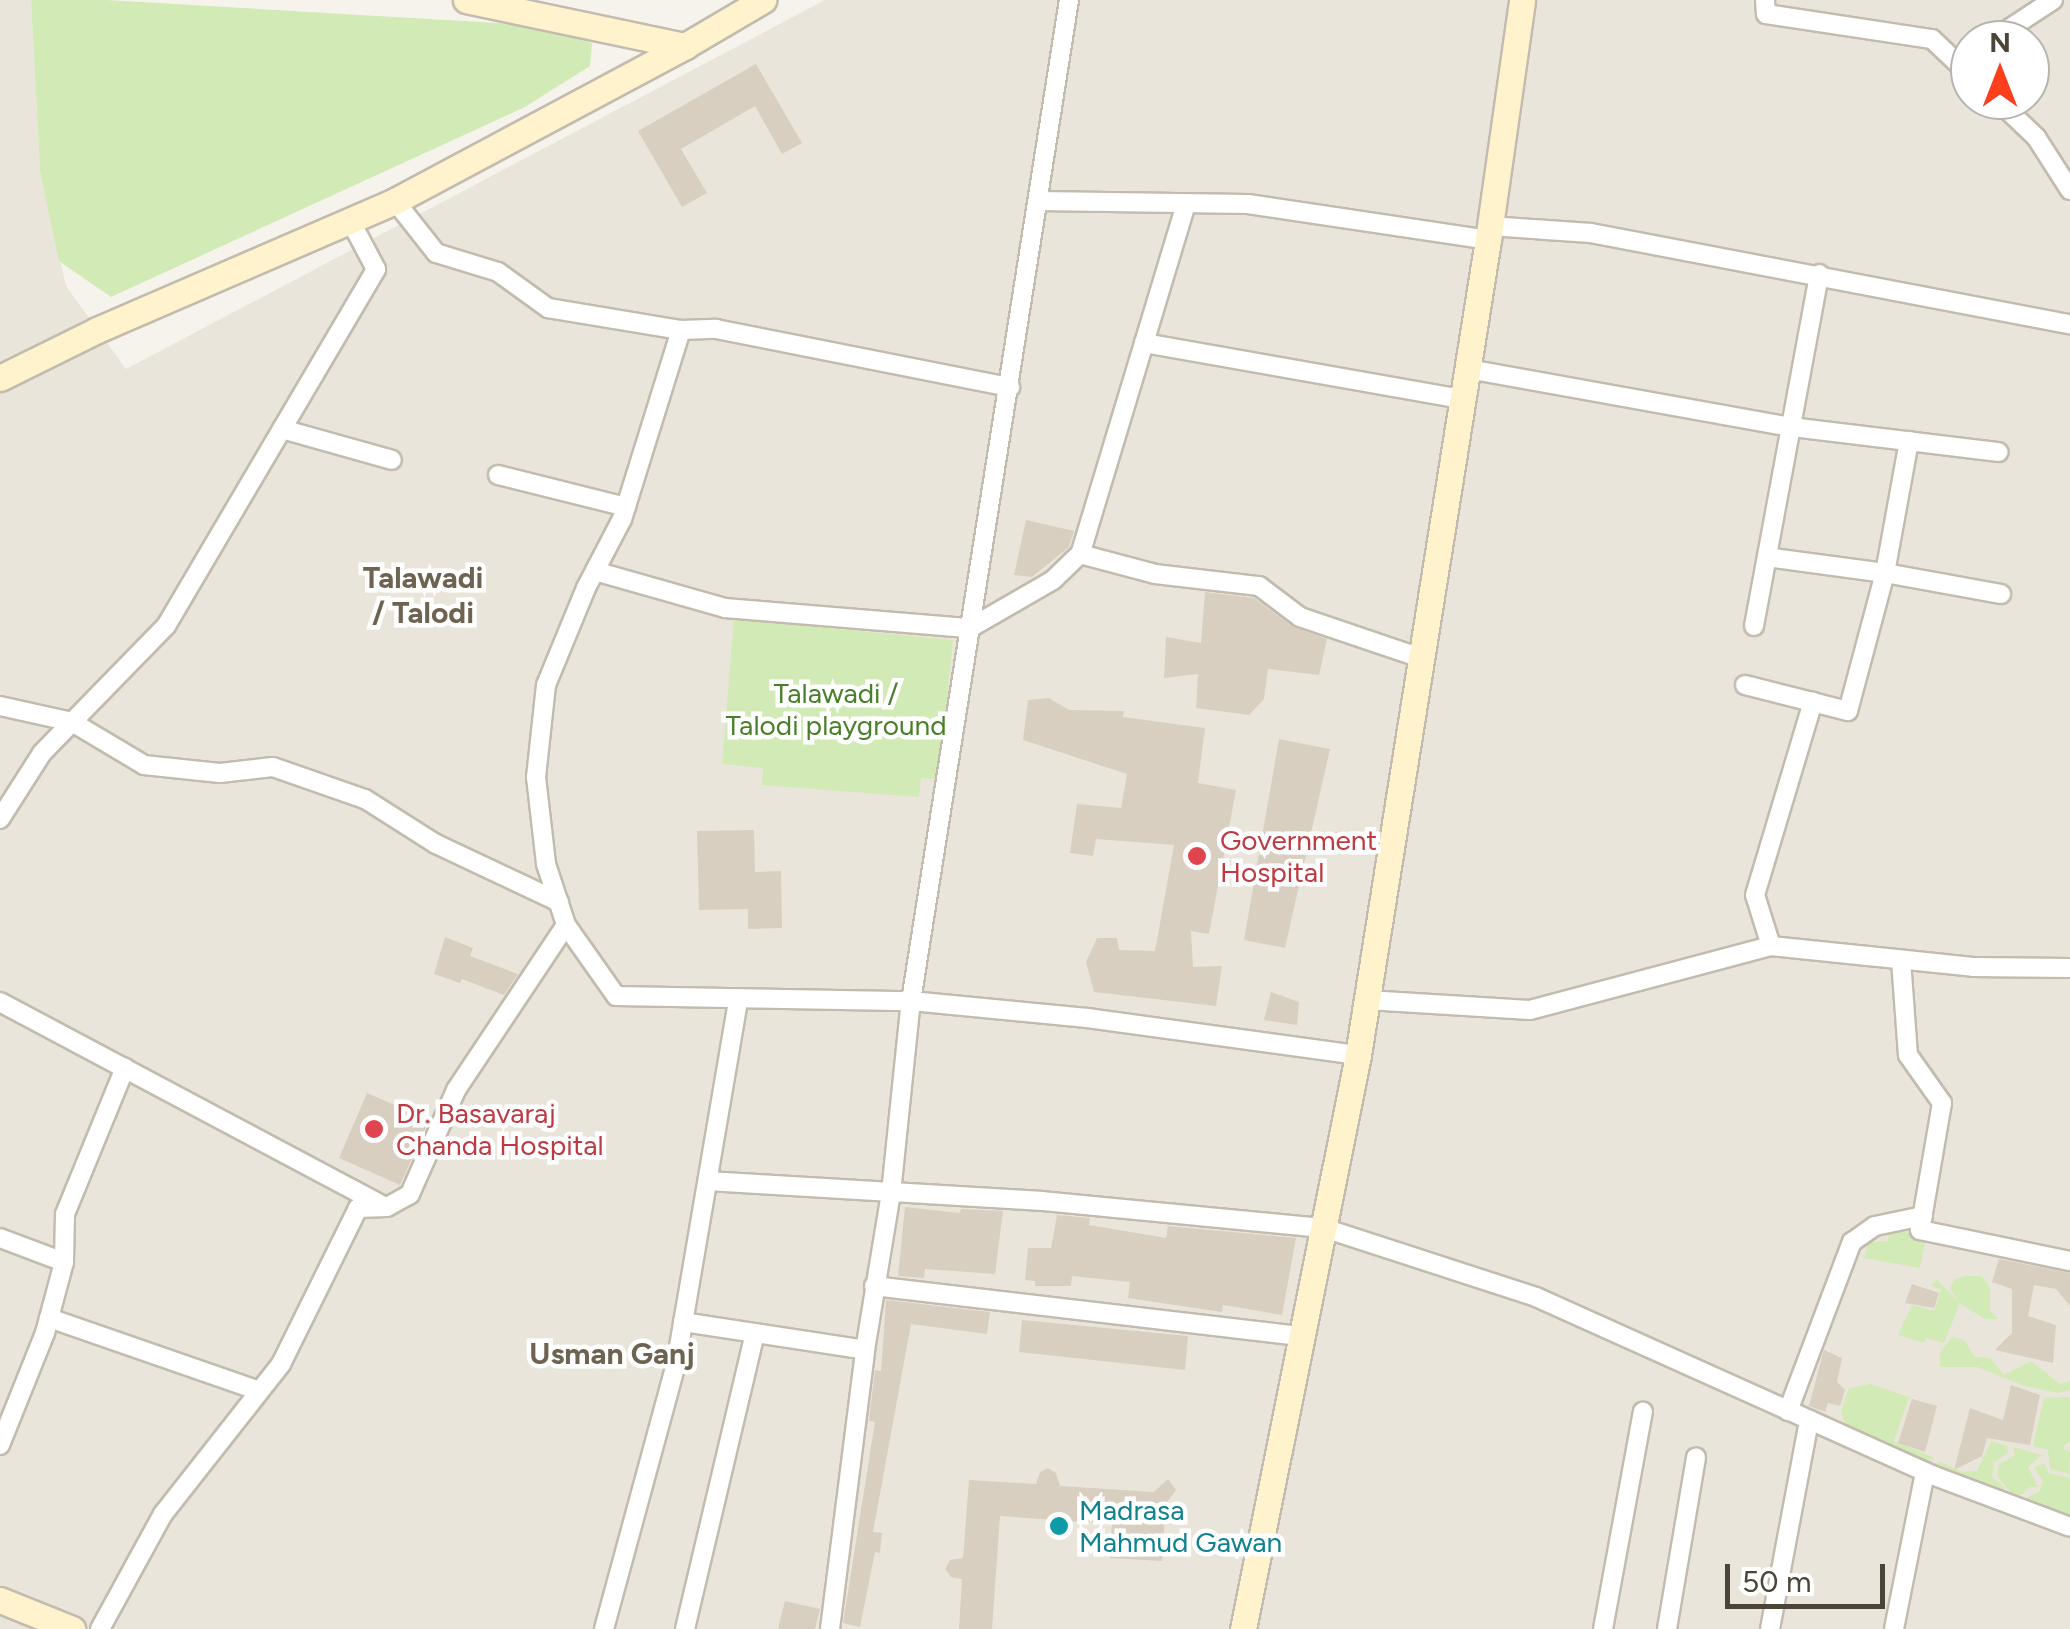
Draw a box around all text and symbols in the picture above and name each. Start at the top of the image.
north arrow [1950,20,2050,120]
text: N [1989,25,2011,59]
district label: Talawadi / Talodi [363,560,483,630]
park label: Talawadi / Talodi playground [725,676,947,742]
place label: Government Hospital [1220,823,1377,889]
marker: Government Hospital [1184,843,1210,869]
place label: Dr. Basavaraj Chanda Hospital [396,1096,604,1162]
marker: Dr. Basavaraj Chanda Hospital [361,1116,387,1142]
district label: Usman Ganj [529,1336,695,1372]
place label: Madrasa Mahmud Gawan [1079,1493,1282,1559]
marker: Madrasa Mahmud Gawan [1048,1515,1070,1537]
scale bar [1730,1544,1890,1606]
text: 50 m [1742,1563,1811,1600]

